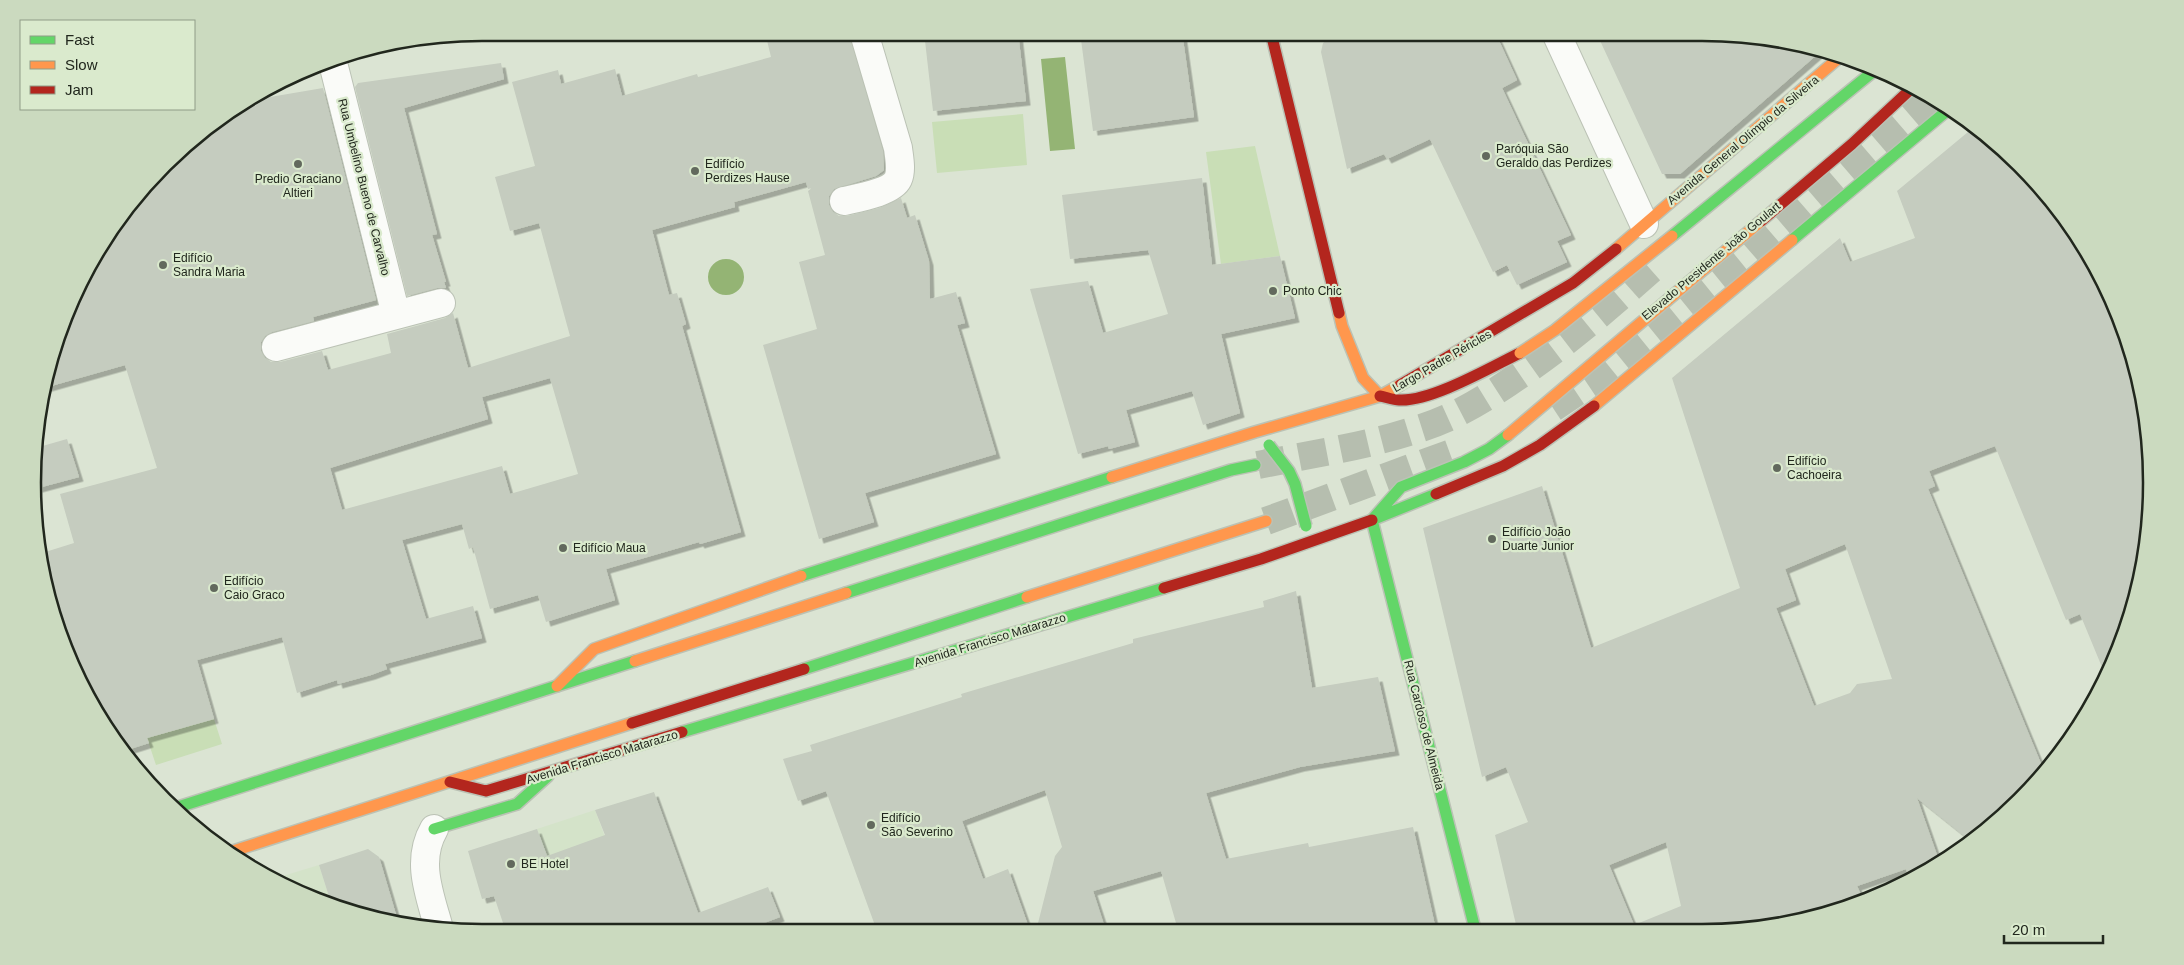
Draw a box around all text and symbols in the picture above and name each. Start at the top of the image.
legend [20,20,195,110]
text: Fast [65,31,95,48]
text: Slow [65,56,98,73]
street label: Avenida General Olímpio da Silveira [1664,72,1822,207]
text: Jam [65,81,93,98]
street label: Rua Umbelino Bueno de Carvalho [335,97,393,277]
place label: Paróquia São Geraldo das Perdizes [1496,142,1611,170]
marker: Paróquia São Geraldo das Perdizes [1480,150,1492,162]
place label: Edifício Perdizes Hause [705,157,790,185]
marker: Predio Graciano Altieri [292,158,304,170]
marker: Edifício Perdizes Hause [689,165,701,177]
place label: Predio Graciano Altieri [255,172,342,200]
street label: Elevado Presidente João Goulart [1639,199,1783,323]
place label: Edifício Sandra Maria [173,251,245,279]
marker: Edifício Sandra Maria [157,259,169,271]
place label: Ponto Chic [1283,284,1342,298]
marker: Ponto Chic [1267,285,1279,297]
street label: Largo Padre Péricles [1390,327,1494,395]
place label: Edifício Cachoeira [1787,454,1842,482]
marker: Edifício Cachoeira [1771,462,1783,474]
place label: Edifício João Duarte Junior [1502,525,1574,553]
marker: Edifício João Duarte Junior [1486,533,1498,545]
place label: Edifício Maua [573,541,646,555]
marker: Edifício Maua [557,542,569,554]
place label: Edifício Caio Graco [224,574,285,602]
marker: Edifício Caio Graco [208,582,220,594]
street label: Avenida Francisco Matarazzo [912,610,1068,670]
street label: Rua Cardoso de Almeida [1401,659,1447,792]
street label: Avenida Francisco Matarazzo [524,727,680,787]
place label: Edifício São Severino [881,811,953,839]
marker: Edifício São Severino [865,819,877,831]
place label: BE Hotel [521,857,568,871]
marker: BE Hotel [505,858,517,870]
scale bar [2004,912,2103,944]
text: 20 m [2012,921,2045,938]

